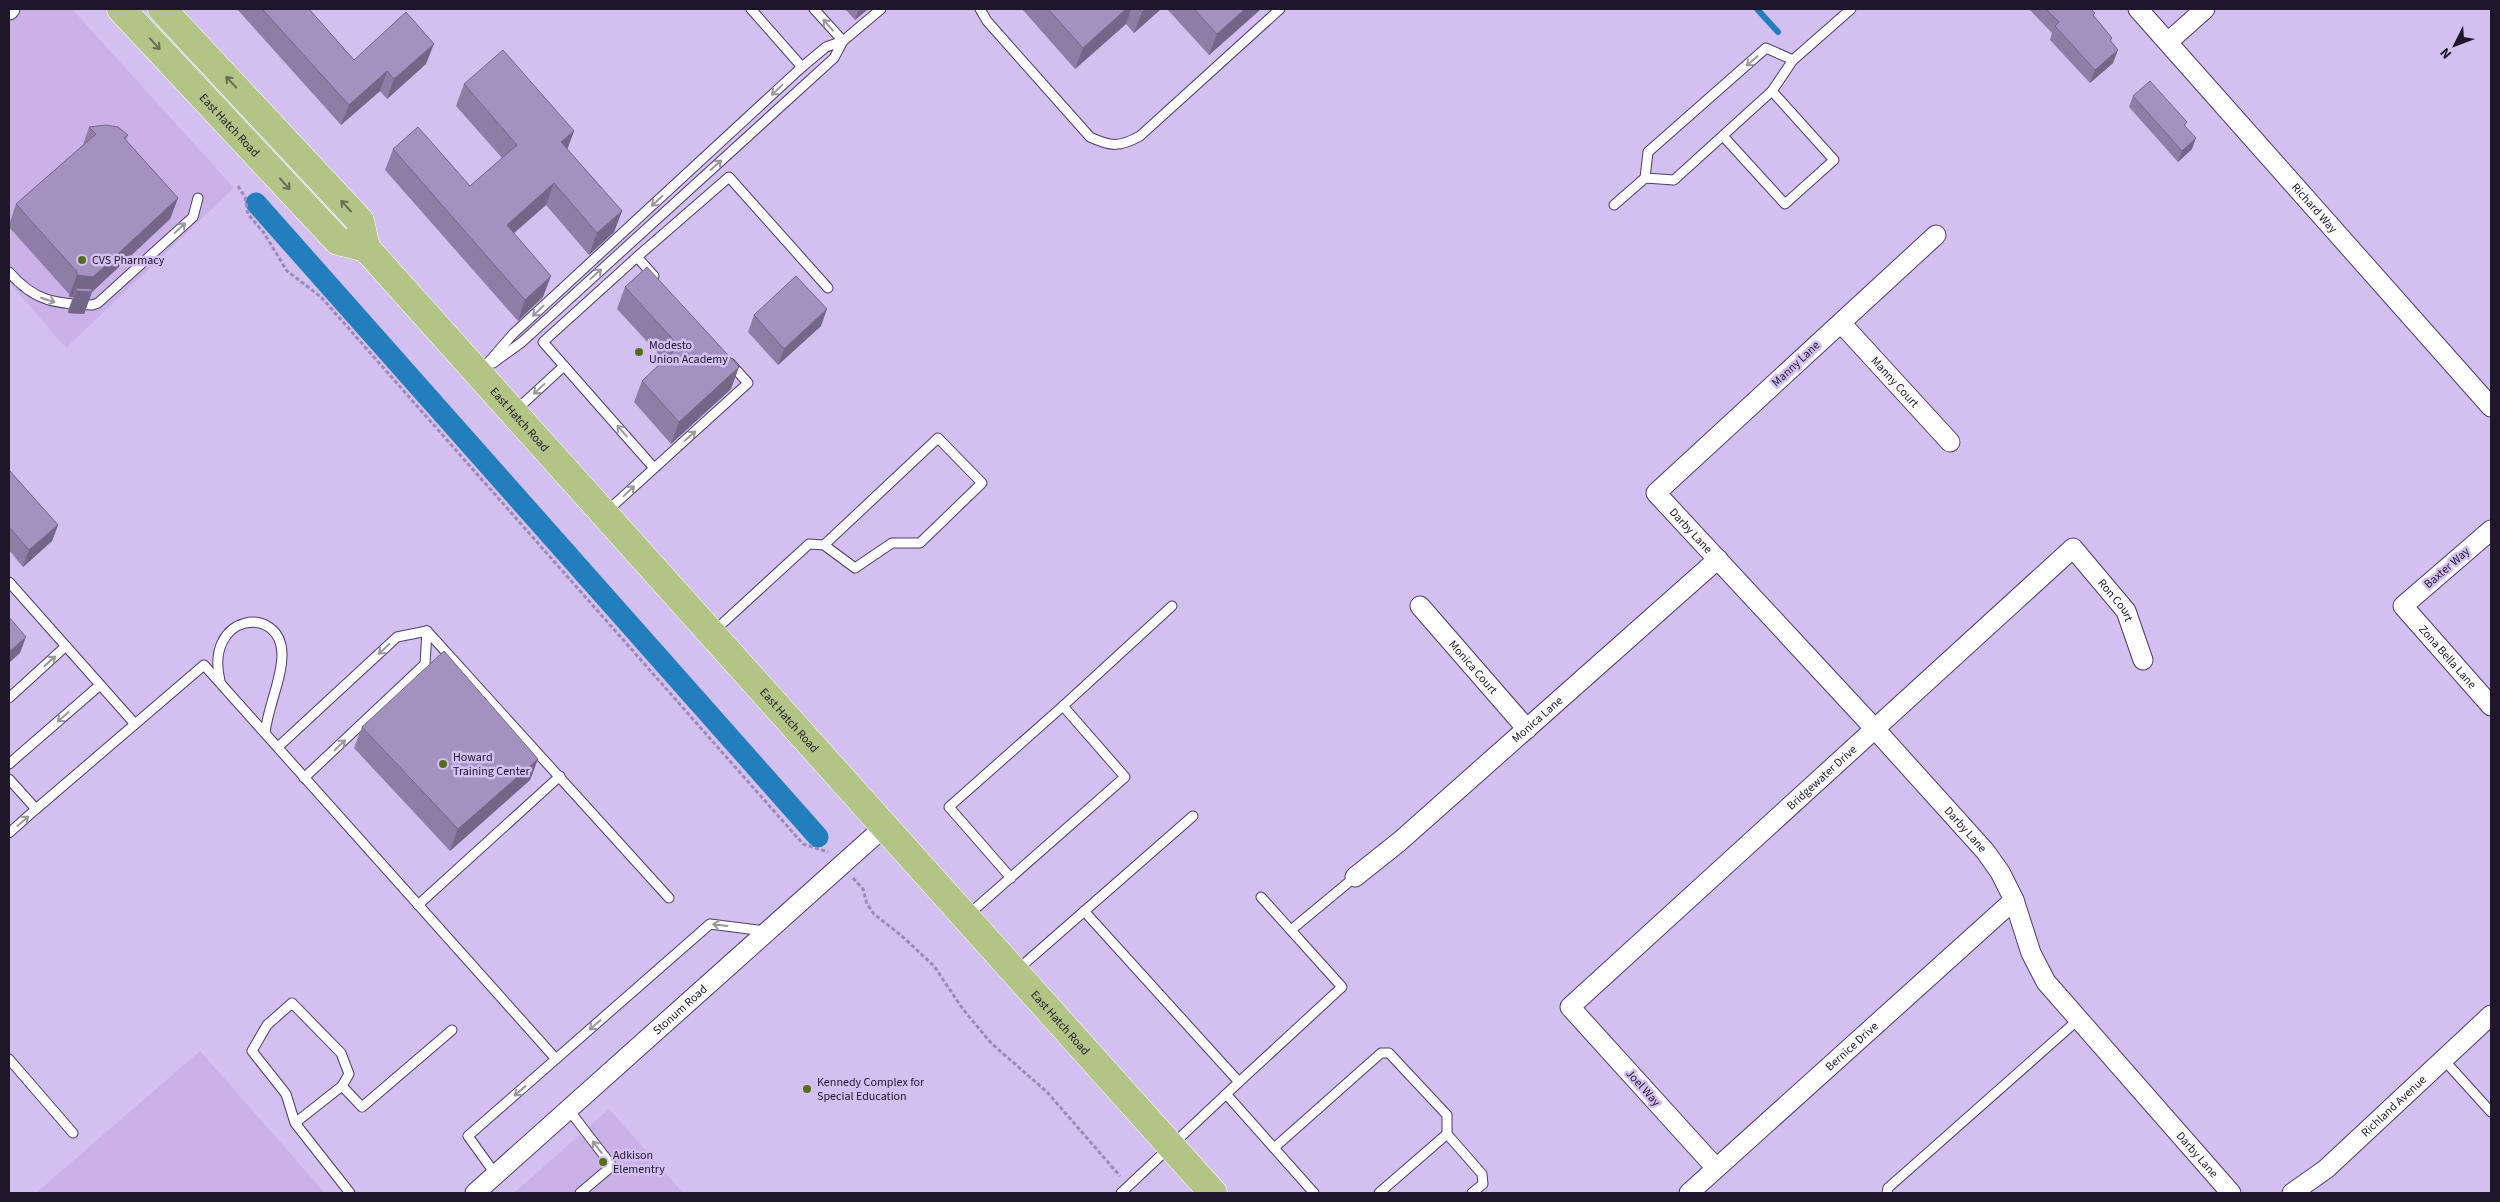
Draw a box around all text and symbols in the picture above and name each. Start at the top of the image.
one-way arrow [823,18,834,31]
north arrow [2430,20,2480,70]
one-way arrow [149,38,161,51]
text: N [2436,43,2457,63]
one-way arrow [1745,55,1758,66]
one-way arrow [225,76,237,88]
one-way arrow [770,84,783,96]
street label: East Hatch Road [196,90,264,161]
one-way arrow [709,159,722,171]
one-way arrow [279,178,291,191]
street label: Richard Way [2288,179,2342,237]
one-way arrow [651,195,664,207]
one-way arrow [340,199,352,212]
one-way arrow [174,222,187,234]
place label: CVS Pharmacy [92,252,165,269]
marker: CVS Pharmacy [76,254,88,266]
one-way arrow [589,268,602,280]
one-way arrow [39,295,55,305]
one-way arrow [532,305,544,317]
place label: Modesto Union Academy [649,337,728,368]
street label: Manny Lane [1768,337,1824,391]
marker: Modesto Union Academy [633,346,645,358]
street label: Manny Court [1867,353,1923,411]
street label: East Hatch Road [486,383,553,455]
one-way arrow [532,383,545,395]
one-way arrow [616,425,627,438]
one-way arrow [683,430,696,441]
one-way arrow [622,485,635,497]
street label: Darby Lane [1665,504,1716,557]
street label: Baxter Way [2420,543,2474,593]
street label: Ron Court [2094,575,2137,624]
street label: Zona Bella Lane [2415,621,2481,692]
street label: Monica Court [1445,636,1501,698]
one-way arrow [378,643,390,655]
one-way arrow [44,655,57,666]
street label: East Hatch Road [756,684,823,756]
street label: Monica Lane [1508,692,1566,747]
one-way arrow [57,711,70,723]
one-way arrow [334,739,347,751]
street label: Bridgewater Drive [1783,741,1861,814]
place label: Howard Training Center [453,749,530,780]
marker: Howard Training Center [437,758,449,770]
street label: Darby Lane [1940,803,1991,856]
one-way arrow [16,816,29,827]
one-way arrow [712,920,728,930]
street label: Stonum Road [649,981,711,1039]
street label: East Hatch Road [1027,987,1094,1059]
street label: Bernice Drive [1821,1018,1882,1075]
one-way arrow [589,1019,602,1031]
street label: Joel Way [1622,1066,1664,1111]
street label: Richland Avenue [2357,1071,2430,1141]
place label: Kennedy Complex for Special Education [817,1074,925,1105]
marker: Kennedy Complex for Special Education [801,1083,813,1095]
one-way arrow [513,1085,526,1097]
street label: Darby Lane [2172,1128,2222,1182]
one-way arrow [592,1141,603,1154]
place label: Adkison Elementry [613,1147,665,1178]
marker: Adkison Elementry [597,1156,609,1168]

